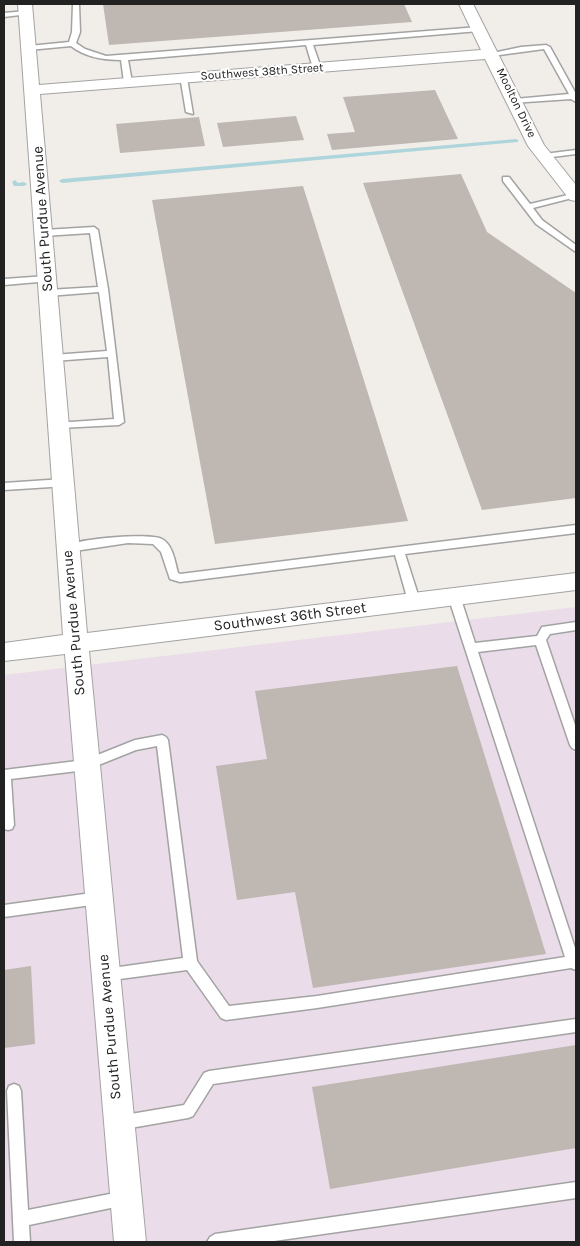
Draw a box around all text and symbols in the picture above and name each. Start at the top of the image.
street label: Southwest 38th Street [200,61,324,83]
street label: Moolton Drive [493,66,539,140]
street label: South Purdue Avenue [29,146,57,292]
street label: South Purdue Avenue [59,549,89,697]
street label: Southwest 36th Street [213,599,367,635]
street label: South Purdue Avenue [95,953,125,1101]

